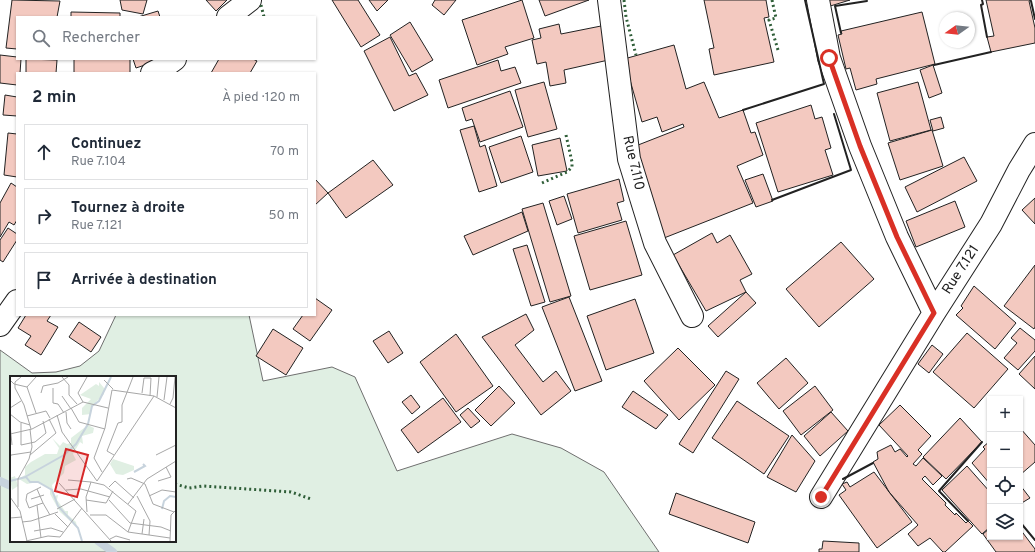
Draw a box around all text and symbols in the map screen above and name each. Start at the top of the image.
north arrow [939,12,975,48]
search box [16,16,316,60]
icon: search [30,27,52,49]
text: Rechercher [62,29,140,48]
route start [820,49,838,67]
text: 2 min [32,87,76,109]
text: À pied · 120 m [222,90,300,106]
street label: Rue 7.110 [618,134,648,192]
text: Continuez [71,135,141,154]
icon: ahead [33,141,55,163]
text: 70 m [270,144,299,160]
text: Rue 7.104 [71,154,126,170]
text: Tournez à droite [71,199,185,218]
icon: right [33,205,55,227]
text: 50 m [269,208,299,224]
text: Rue 7.121 [71,218,122,234]
street label: Rue 7.121 [939,242,983,298]
icon: arrive [33,269,55,291]
text: Arrivée à destination [71,271,217,290]
inset map [10,376,176,542]
map controls [987,396,1023,540]
button: + [987,396,1023,432]
button: − [987,432,1023,468]
button: locate [987,468,1023,504]
route end [812,488,830,506]
button: layers [987,504,1023,540]

